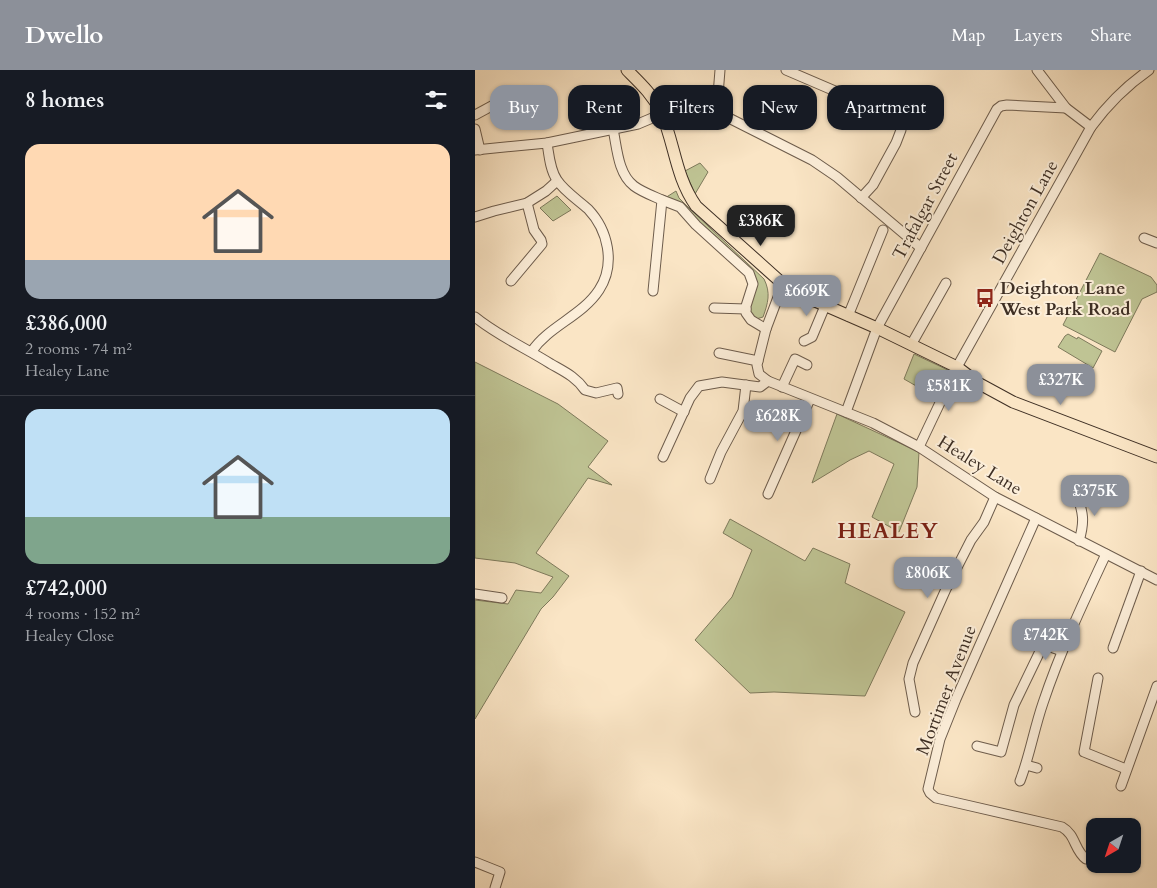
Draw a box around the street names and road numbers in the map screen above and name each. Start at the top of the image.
street label: Trafalgar Street [887,148,964,264]
street label: Deighton Lane [987,156,1064,269]
street label: Healey Lane [933,430,1027,501]
street label: Mortimer Avenue [910,622,983,759]

